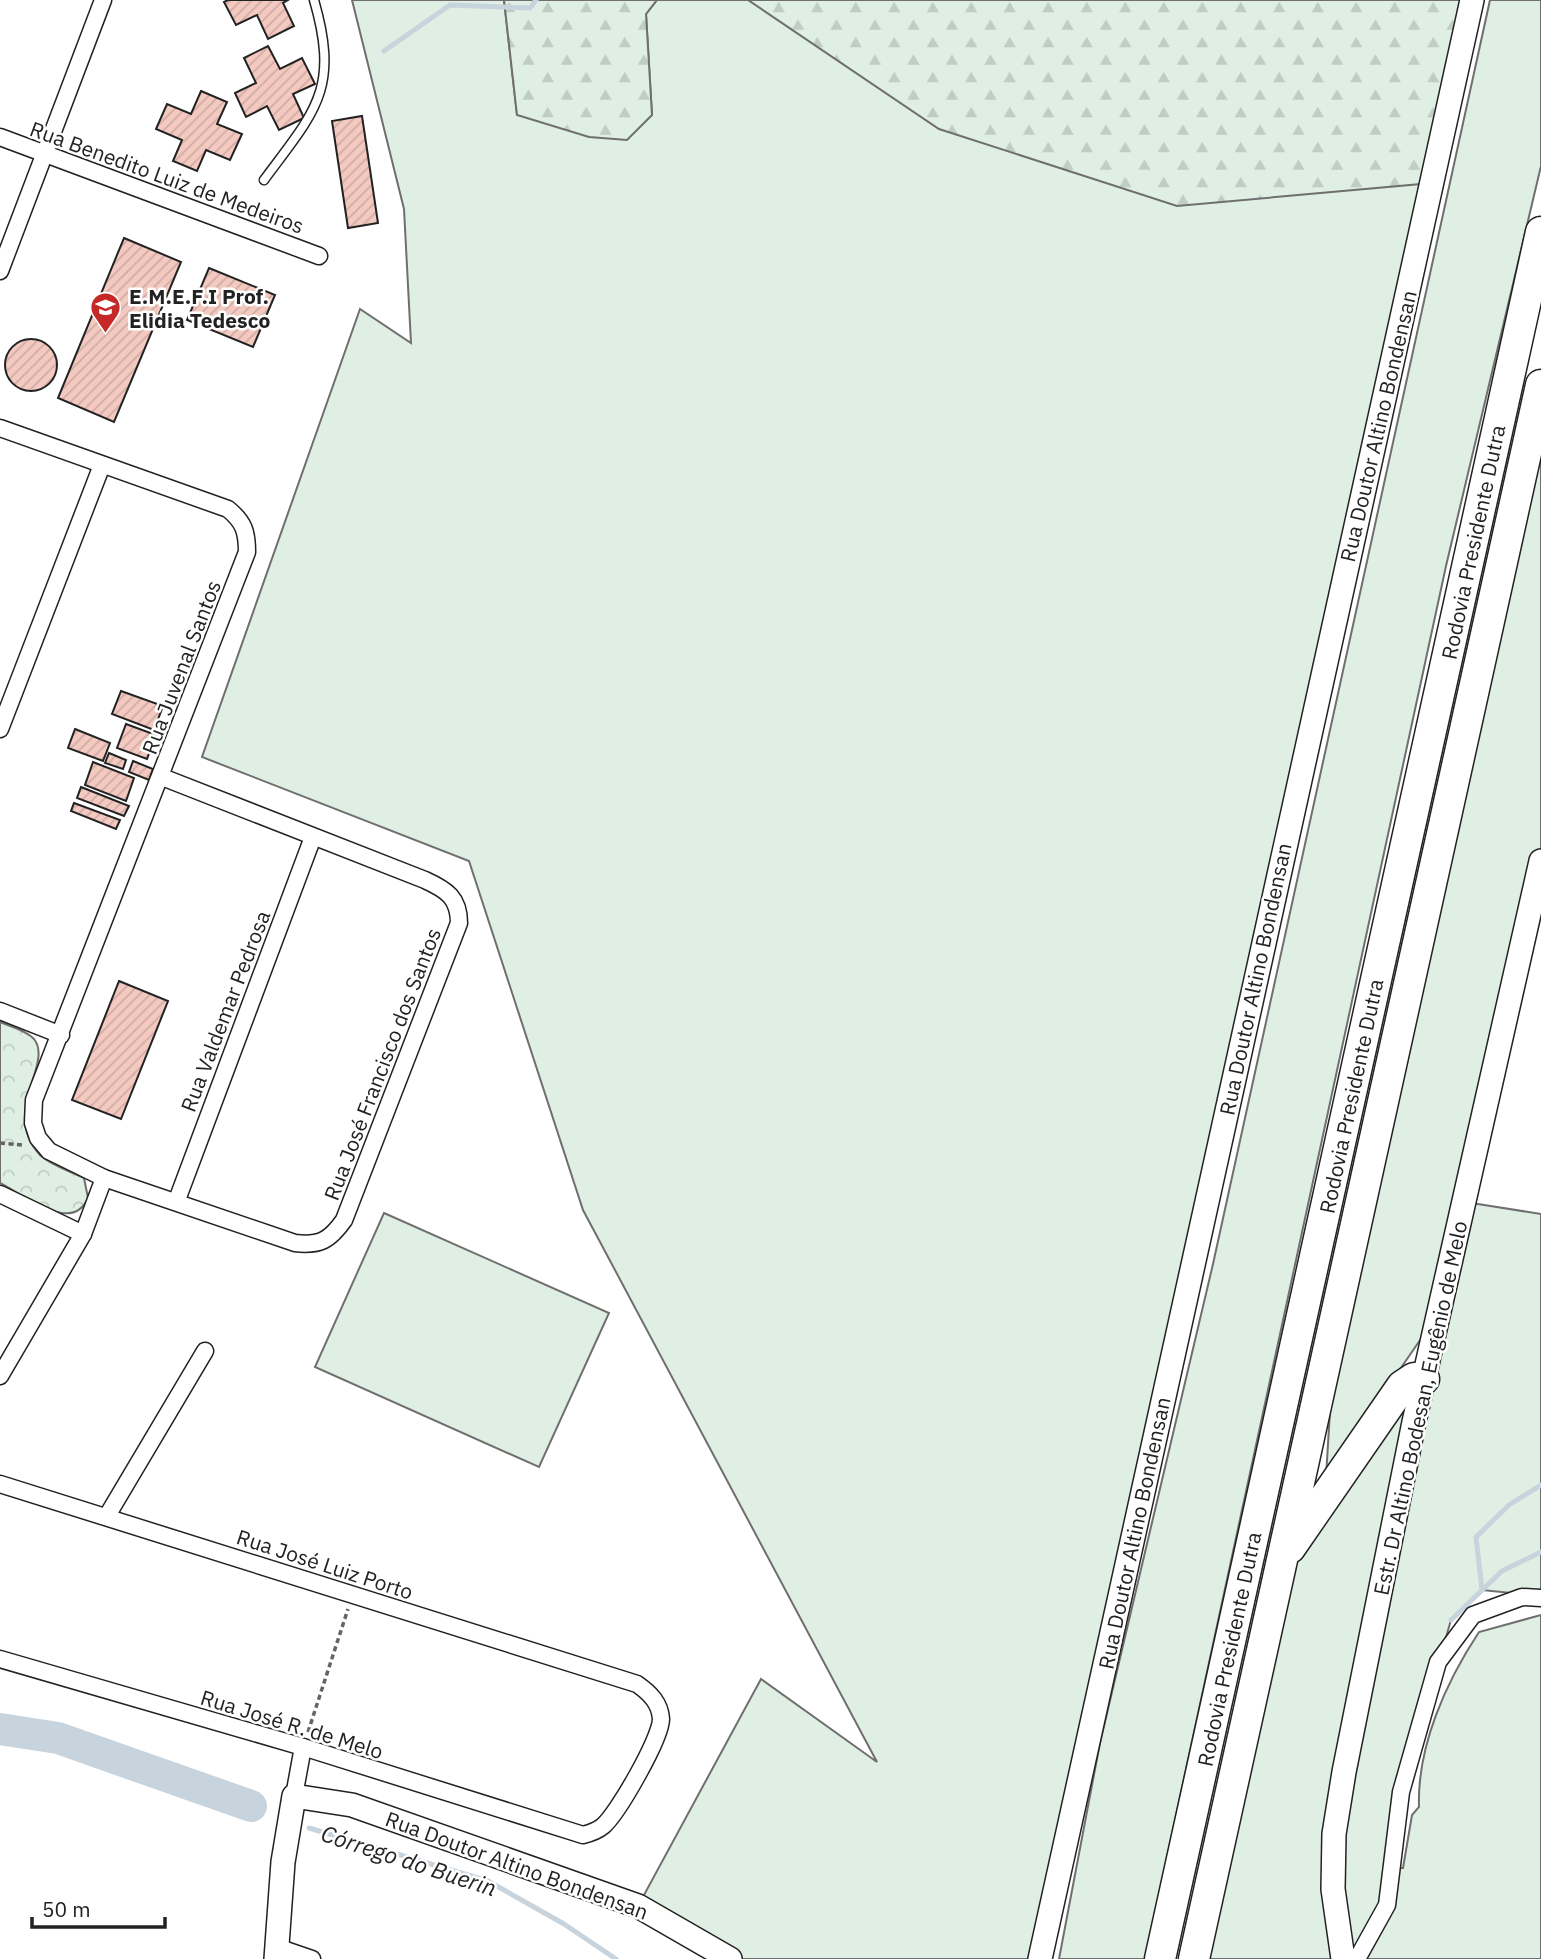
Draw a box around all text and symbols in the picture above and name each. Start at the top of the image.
street label: Rua Benedito Luiz de Medeiros [26,114,308,240]
place label: E.M.E.F.I Prof. Elidia Tedesco [129,282,270,334]
street label: Rua Doutor Altino Bondensan [1333,288,1423,564]
school or university icon: E.M.E.F.I Prof. Elidia Tedesco [89,291,123,335]
street label: Rodovia Presidente Dutra [1434,422,1512,662]
street label: Rua Juvenal Santos [135,576,227,758]
street label: Rua Doutor Altino Bondensan [1212,840,1298,1118]
street label: Rua Valdemar Pedrosa [174,906,276,1116]
street label: Rua José Francisco dos Santos [317,924,447,1204]
street label: Rodovia Presidente Dutra [1312,976,1390,1216]
street label: Estr. Dr Altino Bodesan, Eugênio de Melo [1367,1218,1473,1598]
street label: Rua Doutor Altino Bondensan [1091,1394,1177,1672]
street label: Rua José Luiz Porto [233,1522,417,1606]
street label: Rodovia Presidente Dutra [1190,1529,1268,1769]
street label: Rua José R. de Melo [197,1683,387,1765]
street label: Rua Doutor Altino Bondensan [382,1804,652,1926]
water label: Córrego do Buerin [318,1818,500,1902]
scale bar [32,1885,164,1929]
text: 50 m [42,1895,91,1923]

